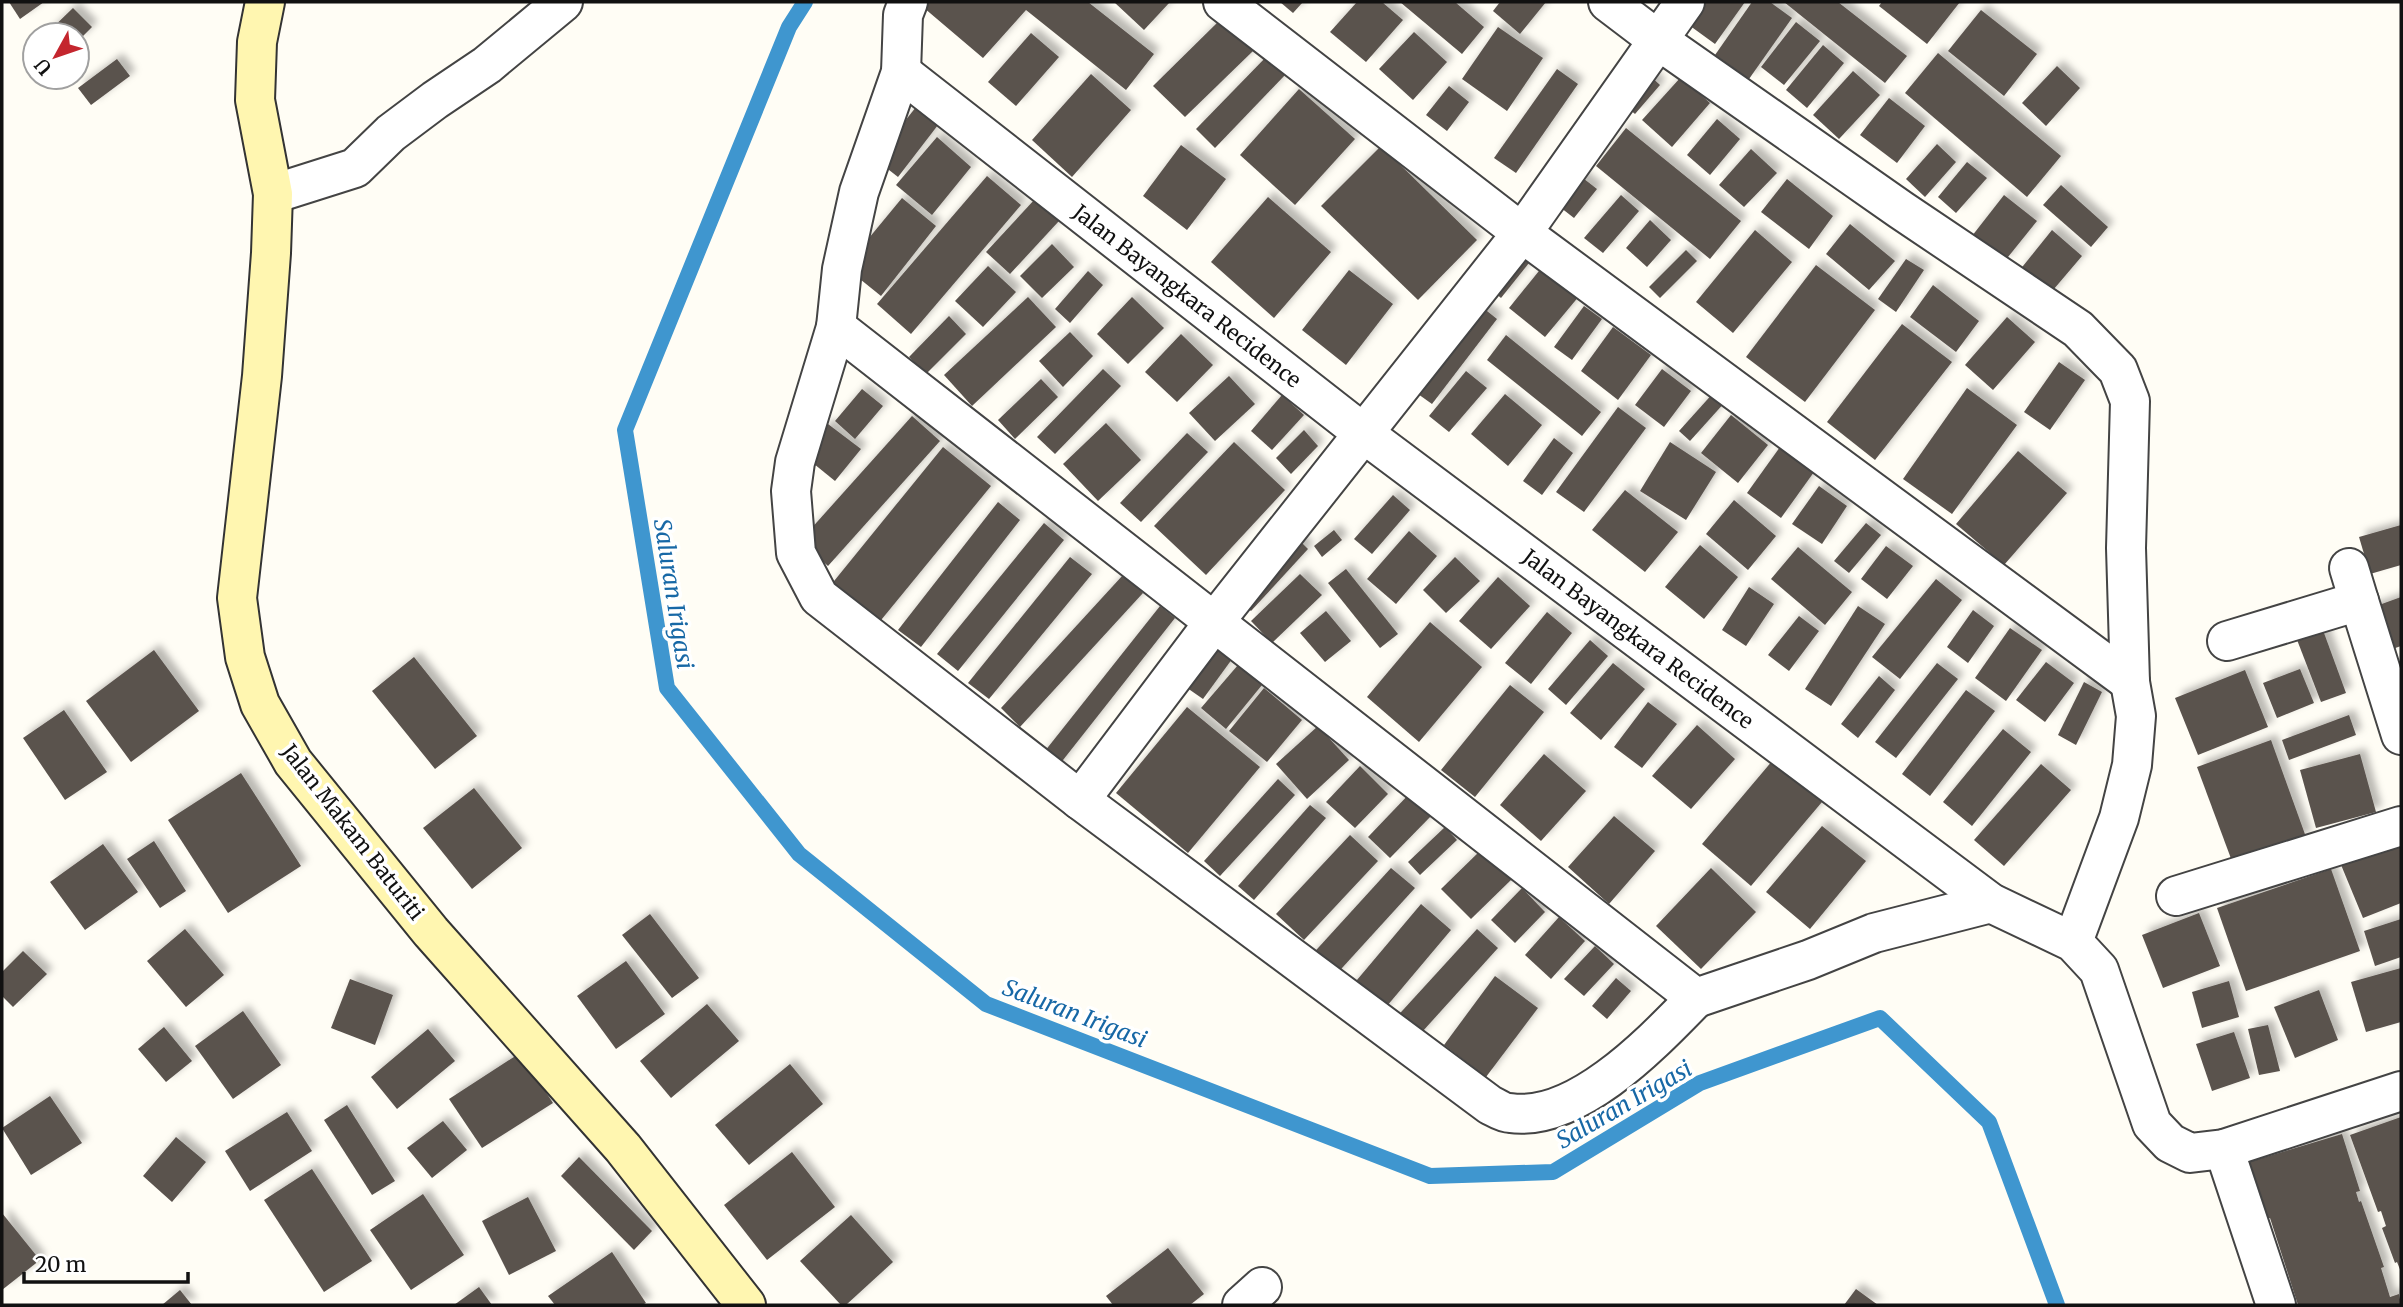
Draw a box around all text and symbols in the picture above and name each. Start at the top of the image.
north arrow [21,21,91,91]
text: U [29,54,57,80]
street label: Jalan Bayangkara Recidence [1067,198,1307,394]
water label: Saluran Irigasi [648,517,700,671]
street label: Jalan Bayangkara Recidence [1516,543,1759,735]
street label: Jalan Makam Baturiti [275,738,430,925]
water label: Saluran Irigasi [999,972,1151,1054]
water label: Saluran Irigasi [1551,1053,1697,1155]
scale bar [24,1240,189,1284]
text: 20 m [35,1251,87,1278]

